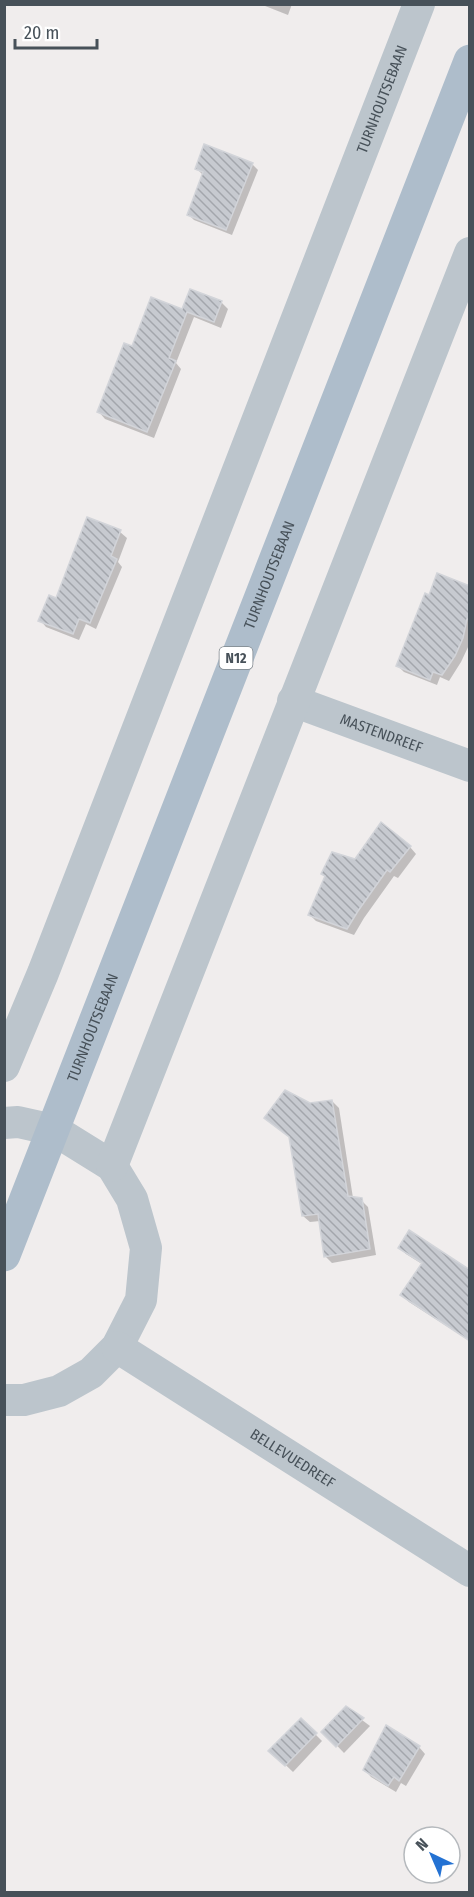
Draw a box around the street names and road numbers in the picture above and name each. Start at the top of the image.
street label: TURNHOUTSEBAAN [353,43,411,156]
street label: TURNHOUTSEBAAN [240,518,299,632]
road number: N12 [220,647,252,669]
street label: MASTENDREEF [338,710,425,757]
street label: TURNHOUTSEBAAN [63,971,122,1084]
street label: BELLEVUEDREEF [247,1425,339,1492]

